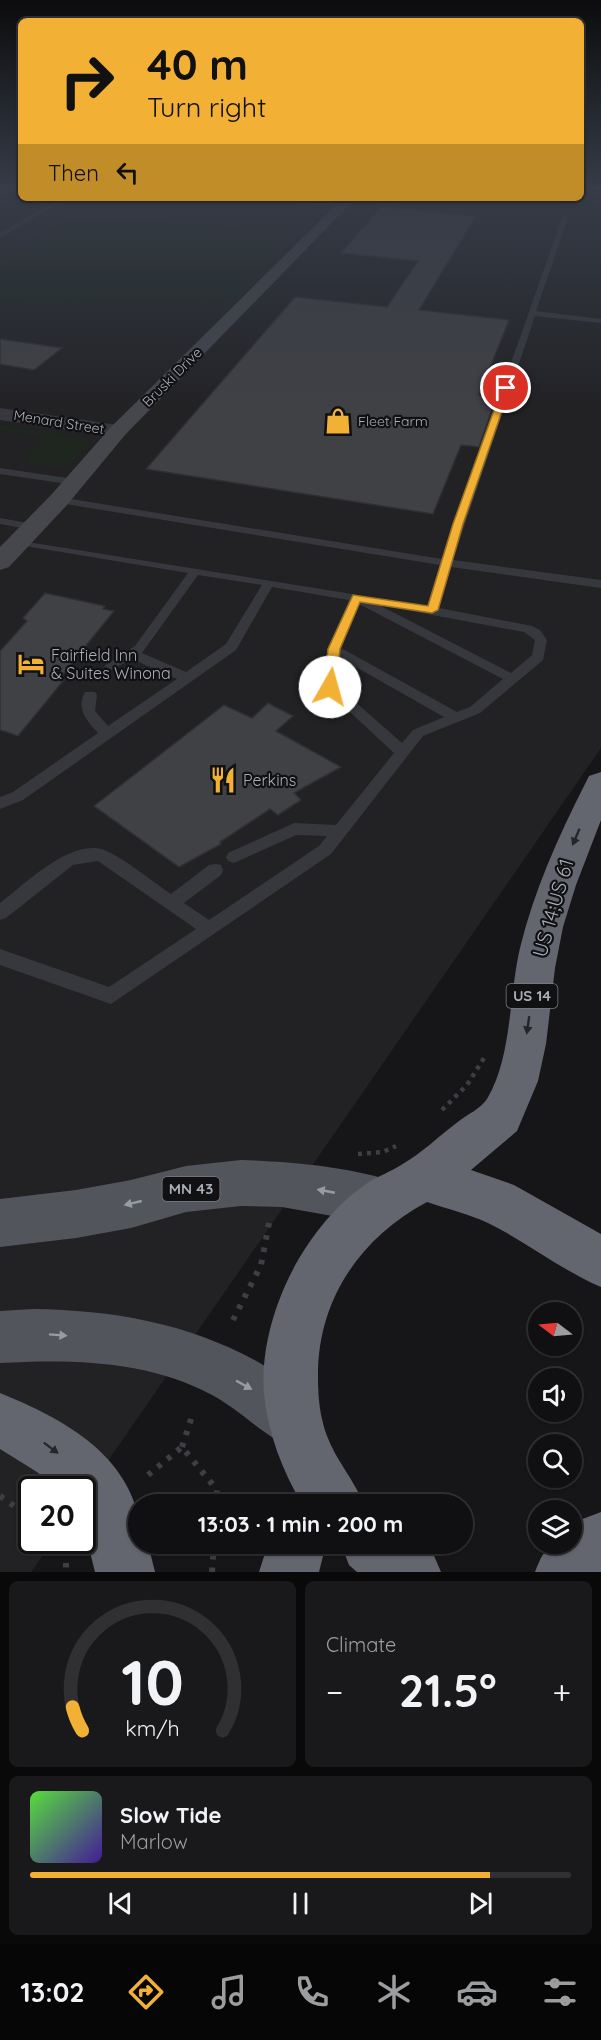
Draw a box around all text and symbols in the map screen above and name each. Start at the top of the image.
text: 40 m [147,38,248,91]
icon: right [48,42,126,120]
text: Turn right [147,90,266,124]
icon: left [111,156,144,189]
text: Then [48,159,99,187]
street label: Bruski Drive [138,343,206,411]
pin [480,362,531,413]
icon: arrive [489,371,522,404]
street label: Menard Street [12,406,106,438]
shop icon: Fleet Farm [323,406,353,436]
place label: Fleet Farm [358,412,428,430]
place label: Fairfield Inn & Suites Winona [51,645,171,683]
hotel icon: Fairfield Inn & Suites Winona [16,649,46,679]
position arrow [298,655,362,719]
restaurant icon: Perkins [208,765,238,795]
place label: Perkins [243,770,296,790]
one-way arrow [571,828,581,846]
street label: US 14;US 61 [527,856,578,960]
road number: US 14 [506,984,558,1008]
one-way arrow [524,1015,533,1034]
road number: MN 43 [162,1177,219,1201]
one-way arrow [316,1185,335,1195]
one-way arrow [124,1198,142,1208]
north arrow [528,1302,582,1356]
map controls [528,1302,582,1554]
one-way arrow [49,1331,68,1340]
button: sound [528,1368,582,1422]
one-way arrow [236,1380,253,1390]
button: search [528,1434,582,1488]
one-way arrow [43,1442,59,1454]
speed limit sign: 20 [18,1476,96,1554]
button: layers [528,1500,582,1554]
text: 13:03 · 1 min · 200 m [198,1510,403,1538]
text: Climate [326,1632,396,1657]
text: 10 [121,1643,184,1721]
text: 21.5° [399,1662,497,1718]
text: − [326,1671,343,1712]
text: + [552,1671,571,1712]
text: km/h [125,1715,180,1741]
text: Slow Tide [120,1801,221,1829]
text: Marlow [120,1829,188,1854]
icon: previous [104,1887,137,1920]
icon: pause [284,1887,317,1920]
icon: next [464,1887,497,1920]
icon: directions [125,1971,167,2013]
icon: music [208,1971,250,2013]
icon: phone [291,1971,333,2013]
icon: climate [373,1971,415,2013]
icon: car [456,1971,498,2013]
icon: filters [539,1971,581,2013]
text: 13:02 [20,1975,85,2009]

